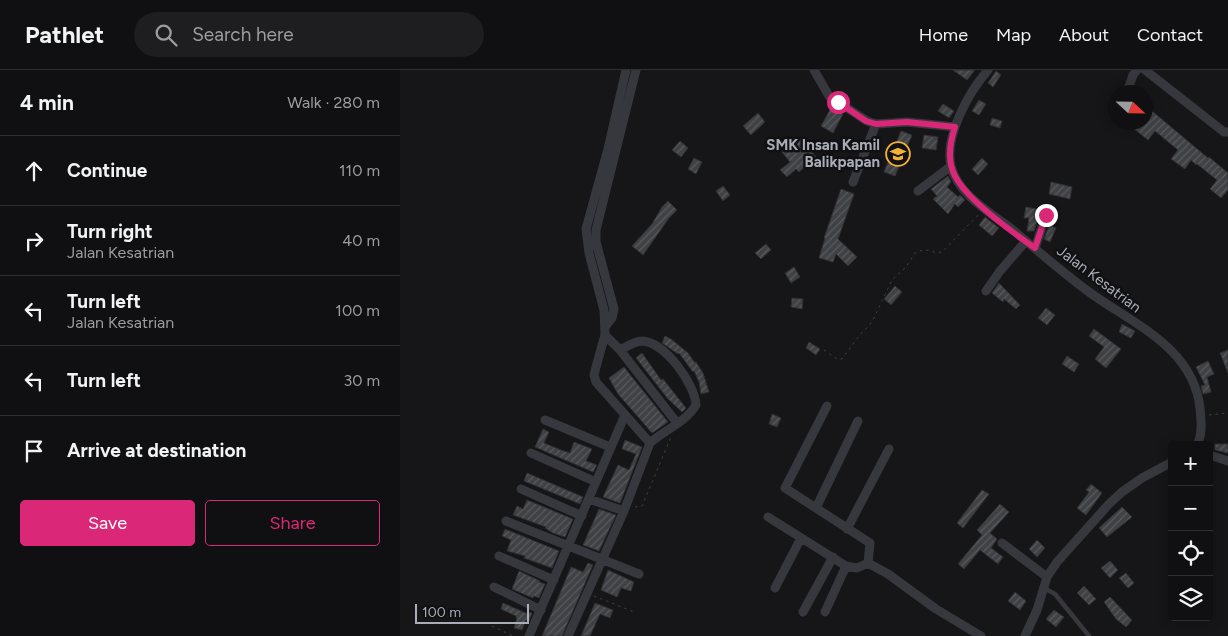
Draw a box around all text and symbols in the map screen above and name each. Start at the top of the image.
search box [134,12,484,57]
text: Pathlet [25,20,104,49]
icon: search [152,21,180,49]
text: Search here [192,23,294,46]
text: Home [919,24,968,46]
text: Map [996,24,1031,46]
text: About [1059,24,1109,46]
text: Contact [1137,24,1203,46]
north arrow [1108,85,1153,130]
text: 4 min [20,90,74,115]
route start [827,91,850,114]
text: Walk · 280 m [287,93,380,112]
place label: SMK Insan Kamil Balikpapan [766,136,880,171]
school or university icon: SMK Insan Kamil Balikpapan [885,141,911,167]
icon: ahead [20,157,48,185]
text: Continue [67,159,147,182]
text: 110 m [339,161,380,180]
route end [1035,204,1058,227]
text: Turn right [67,220,153,243]
icon: right [20,227,48,255]
text: 40 m [342,231,380,250]
street label: Jalan Kesatrian [1053,242,1145,316]
text: Jalan Kesatrian [67,243,174,262]
text: Turn left [67,290,141,313]
icon: left [20,297,48,325]
text: 100 m [335,301,380,320]
text: Jalan Kesatrian [67,313,174,332]
icon: left [20,367,48,395]
text: Turn left [67,369,141,392]
text: 30 m [343,371,380,390]
icon: arrive [20,437,48,465]
text: Arrive at destination [67,439,246,462]
map controls [1168,441,1213,621]
button: + [1168,441,1213,486]
button: − [1168,486,1213,531]
button: Save [20,500,195,546]
button: Share [205,500,380,546]
button: locate [1168,531,1213,576]
button: layers [1168,576,1213,621]
scale bar [415,601,529,624]
text: 100 m [422,604,461,621]

